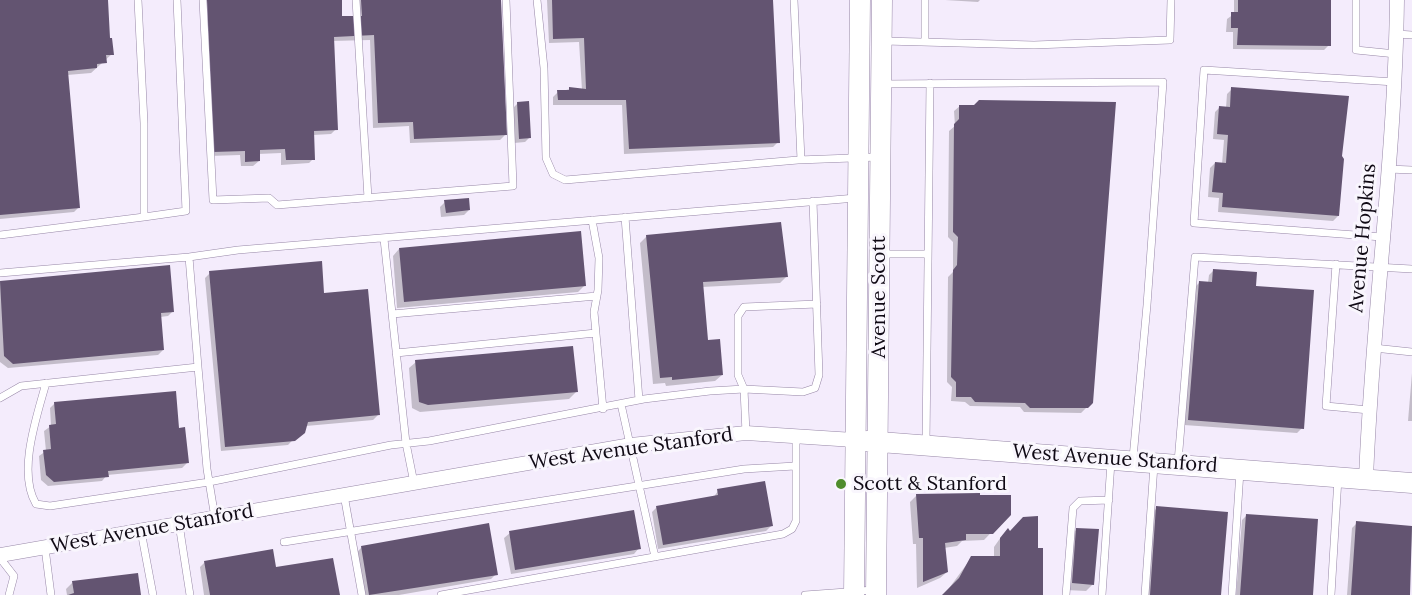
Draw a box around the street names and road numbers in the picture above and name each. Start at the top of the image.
street label: Avenue Hopkins [1345,162,1381,314]
street label: Avenue Scott [867,236,891,358]
street label: West Avenue Stanford [528,423,734,475]
street label: West Avenue Stanford [1012,440,1218,478]
street label: West Avenue Stanford [49,499,255,559]

